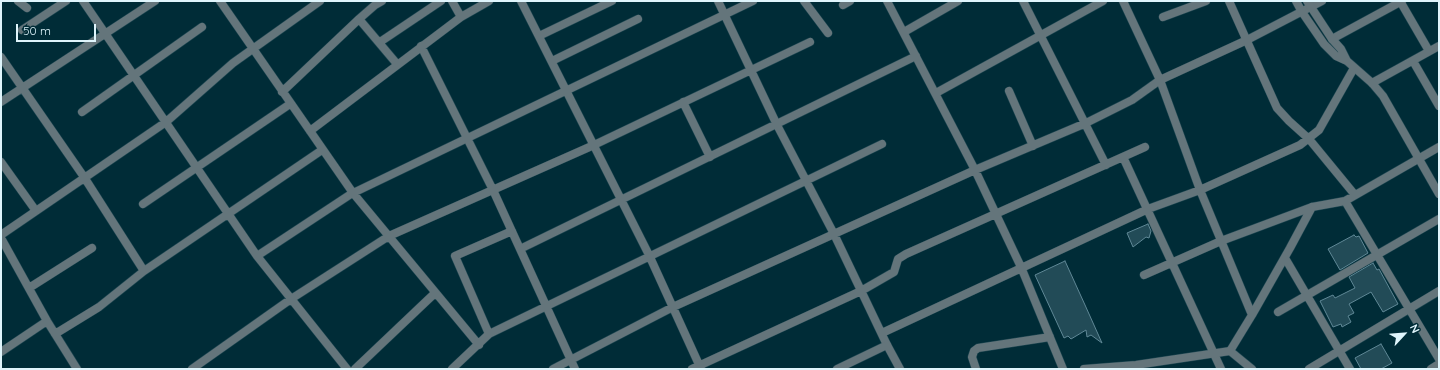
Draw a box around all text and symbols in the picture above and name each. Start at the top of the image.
scale bar [18,16,98,42]
text: 50 m [23,23,51,38]
north arrow [1384,314,1424,354]
text: N [1407,322,1423,335]

